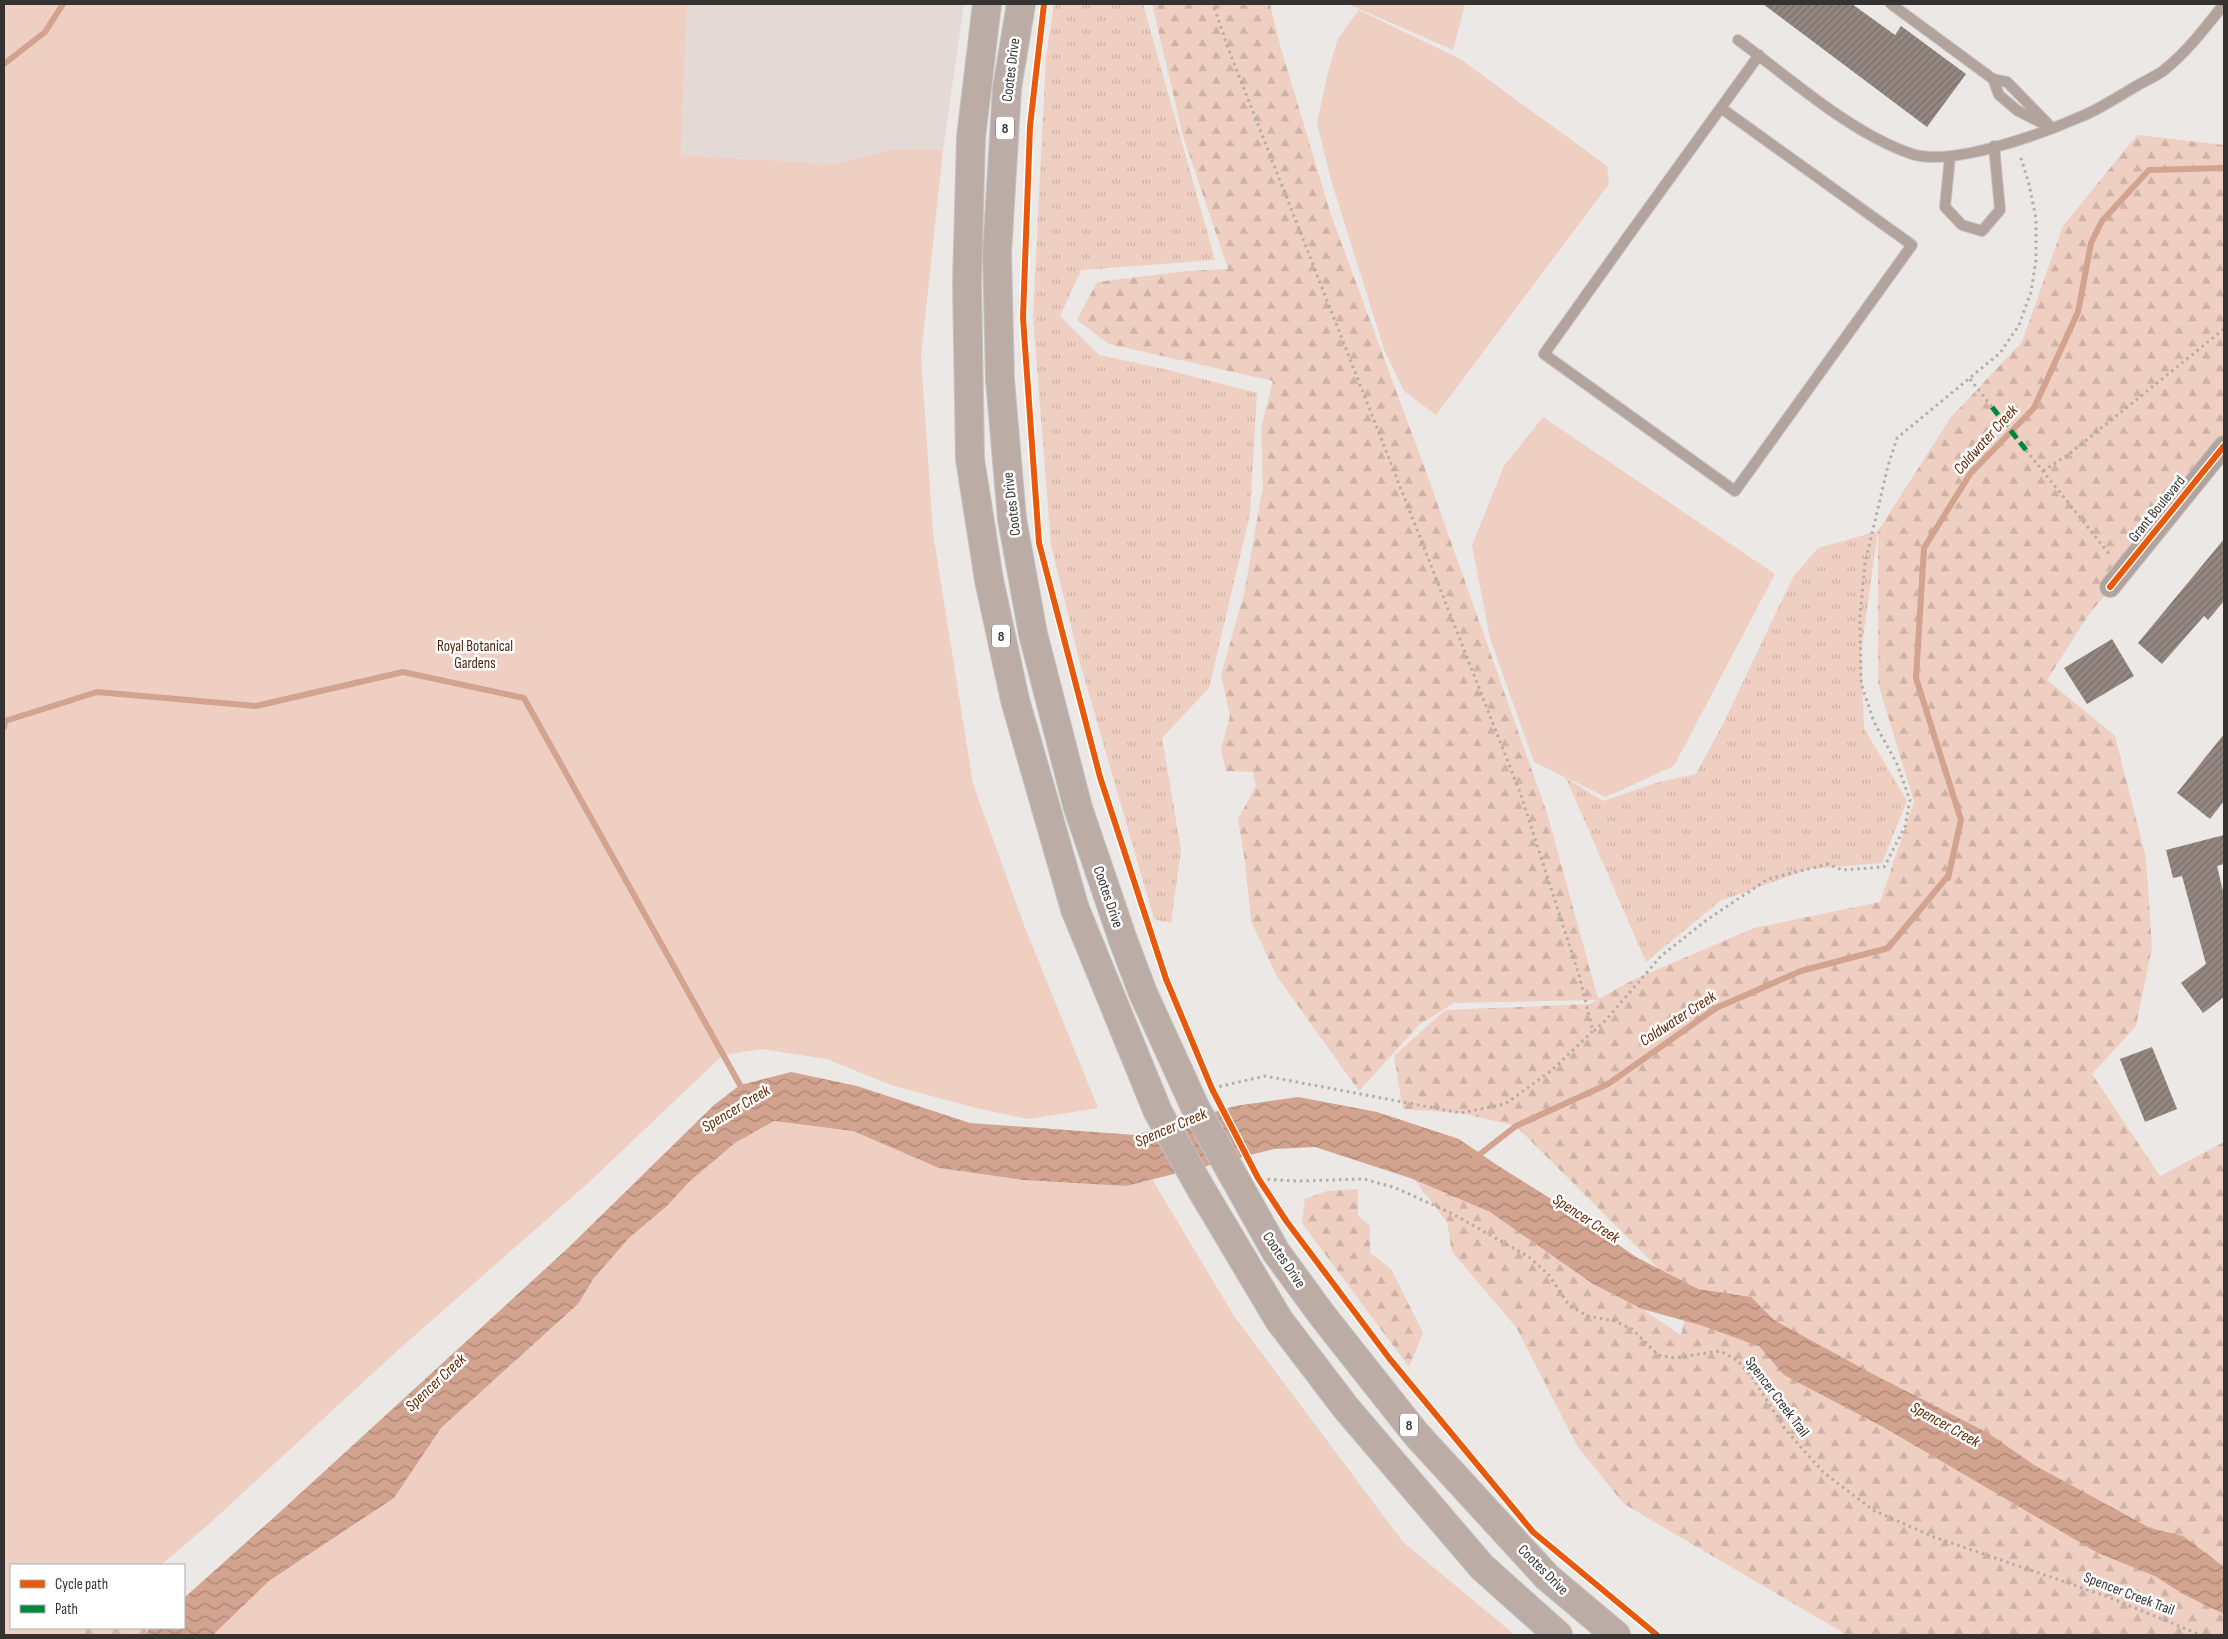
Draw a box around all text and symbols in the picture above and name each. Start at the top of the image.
street label: Cootes Drive [998,37,1024,103]
road number: 8 [996,116,1014,140]
water label: Coldwater Creek [1950,401,2023,479]
street label: Cootes Drive [999,471,1025,537]
street label: Grant Boulevard [2124,472,2190,546]
road number: 8 [992,624,1010,648]
park label: Royal Botanical Gardens [437,637,513,673]
street label: Cootes Drive [1089,864,1127,930]
water label: Coldwater Creek [1636,987,1720,1051]
water label: Spencer Creek [699,1081,774,1137]
water label: Spencer Creek [1132,1104,1211,1152]
water label: Spencer Creek [1549,1190,1624,1248]
street label: Cootes Drive [1258,1228,1310,1292]
water label: Spencer Creek [402,1349,471,1416]
street label: Spencer Creek Trail [1741,1353,1813,1441]
water label: Spencer Creek [1907,1398,1984,1452]
road number: 8 [1400,1414,1418,1436]
street label: Cootes Drive [1514,1541,1572,1599]
legend [10,1564,185,1629]
street label: Spencer Creek Trail [2081,1568,2177,1620]
text: Cycle path [55,1575,108,1594]
text: Path [55,1600,78,1619]

